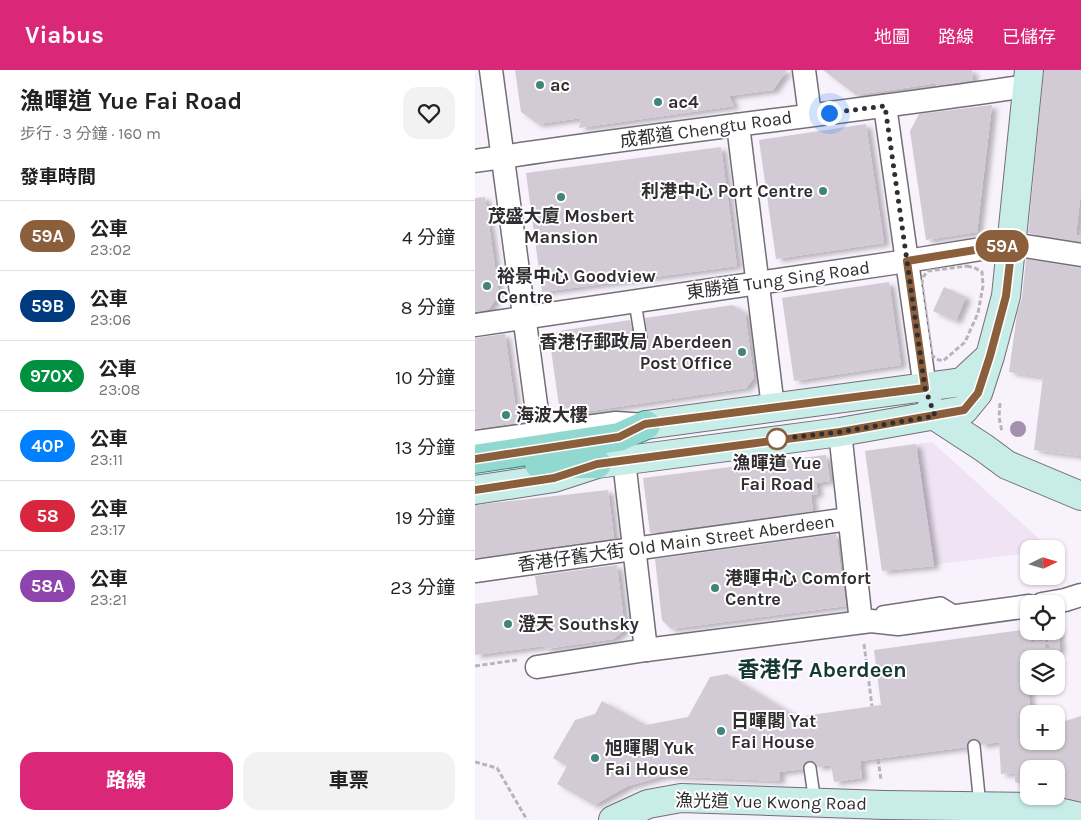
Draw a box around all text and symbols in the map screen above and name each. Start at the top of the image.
text: Viabus [25,21,104,49]
text: 地圖 [874,26,910,48]
text: 路線 [938,26,974,48]
text: 已儲存 [1002,26,1056,48]
place label: ac [550,74,570,96]
marker: ac [534,79,546,91]
text: 漁暉道 Yue Fai Road [20,87,242,115]
button: heart [403,87,455,139]
place label: ac4 [668,91,699,113]
marker: ac4 [652,96,664,108]
your location [817,101,842,126]
street label: 成都道 Chengtu Road [618,106,794,152]
text: 步行 · 3 分鐘 · 160 m [20,124,161,143]
text: 發車時間 [20,166,96,188]
place label: 利港中心 Port Centre [641,180,813,202]
marker: 利港中心 Port Centre [817,185,829,197]
marker: 茂盛大廈 Mosbert Mansion [555,191,567,203]
place label: 茂盛大廈 Mosbert Mansion [488,205,634,248]
text: 公車 [90,218,128,240]
text: 59A [31,225,64,247]
text: 4 分鐘 [402,227,455,249]
line badge: 59A [973,230,1031,262]
text: 59A [986,235,1018,257]
text: 23:02 [90,240,131,259]
street label: 東勝道 Tung Sing Road [685,256,871,304]
place label: 裕景中心 Goodview Centre [497,265,656,308]
marker: 裕景中心 Goodview Centre [481,280,493,292]
text: 公車 [90,288,128,310]
text: 59B [31,295,64,317]
text: 8 分鐘 [401,297,455,319]
text: 23:06 [90,310,131,329]
place label: 香港仔郵政局 Aberdeen Post Office [539,331,732,374]
marker: 香港仔郵政局 Aberdeen Post Office [736,346,748,358]
text: 公車 [99,358,137,380]
text: 970X [30,365,74,387]
text: 10 分鐘 [395,367,455,389]
text: 23:08 [99,380,140,399]
place label: 海波大樓 [516,404,588,426]
marker: 海波大樓 [500,409,512,421]
text: 公車 [90,428,128,450]
marker: 漁暉道 Yue Fai Road [766,428,788,450]
text: 40P [31,435,64,457]
text: 13 分鐘 [395,437,455,459]
text: 23:11 [90,450,123,469]
place label: 漁暉道 Yue Fai Road [733,452,821,495]
text: 公車 [90,498,128,520]
text: 58 [36,505,59,527]
text: 19 分鐘 [395,507,455,529]
street label: 香港仔舊大街 Old Main Street Aberdeen [516,510,836,576]
text: 23:17 [90,520,125,539]
north arrow [1020,540,1065,585]
map controls [1020,540,1065,805]
place label: 港暉中心 Comfort Centre [725,567,871,610]
text: 公車 [90,568,128,590]
text: 58A [31,575,64,597]
text: 23 分鐘 [390,577,455,599]
marker: 港暉中心 Comfort Centre [709,582,721,594]
text: 23:21 [90,590,127,609]
button: locate [1020,595,1065,640]
place label: 澄天 Southsky [518,613,639,635]
marker: 澄天 Southsky [502,618,514,630]
button: layers [1020,650,1065,695]
district label: 香港仔 Aberdeen [737,657,907,683]
button: + [1020,705,1065,750]
place label: 日暉閣 Yat Fai House [731,710,816,753]
marker: 日暉閣 Yat Fai House [715,725,727,737]
place label: 旭暉閣 Yuk Fai House [605,737,695,780]
button: 路線 [20,752,233,810]
button: 車票 [243,752,455,810]
marker: 旭暉閣 Yuk Fai House [589,752,601,764]
button: − [1020,760,1065,805]
street label: 漁光道 Yue Kwong Road [675,789,867,815]

